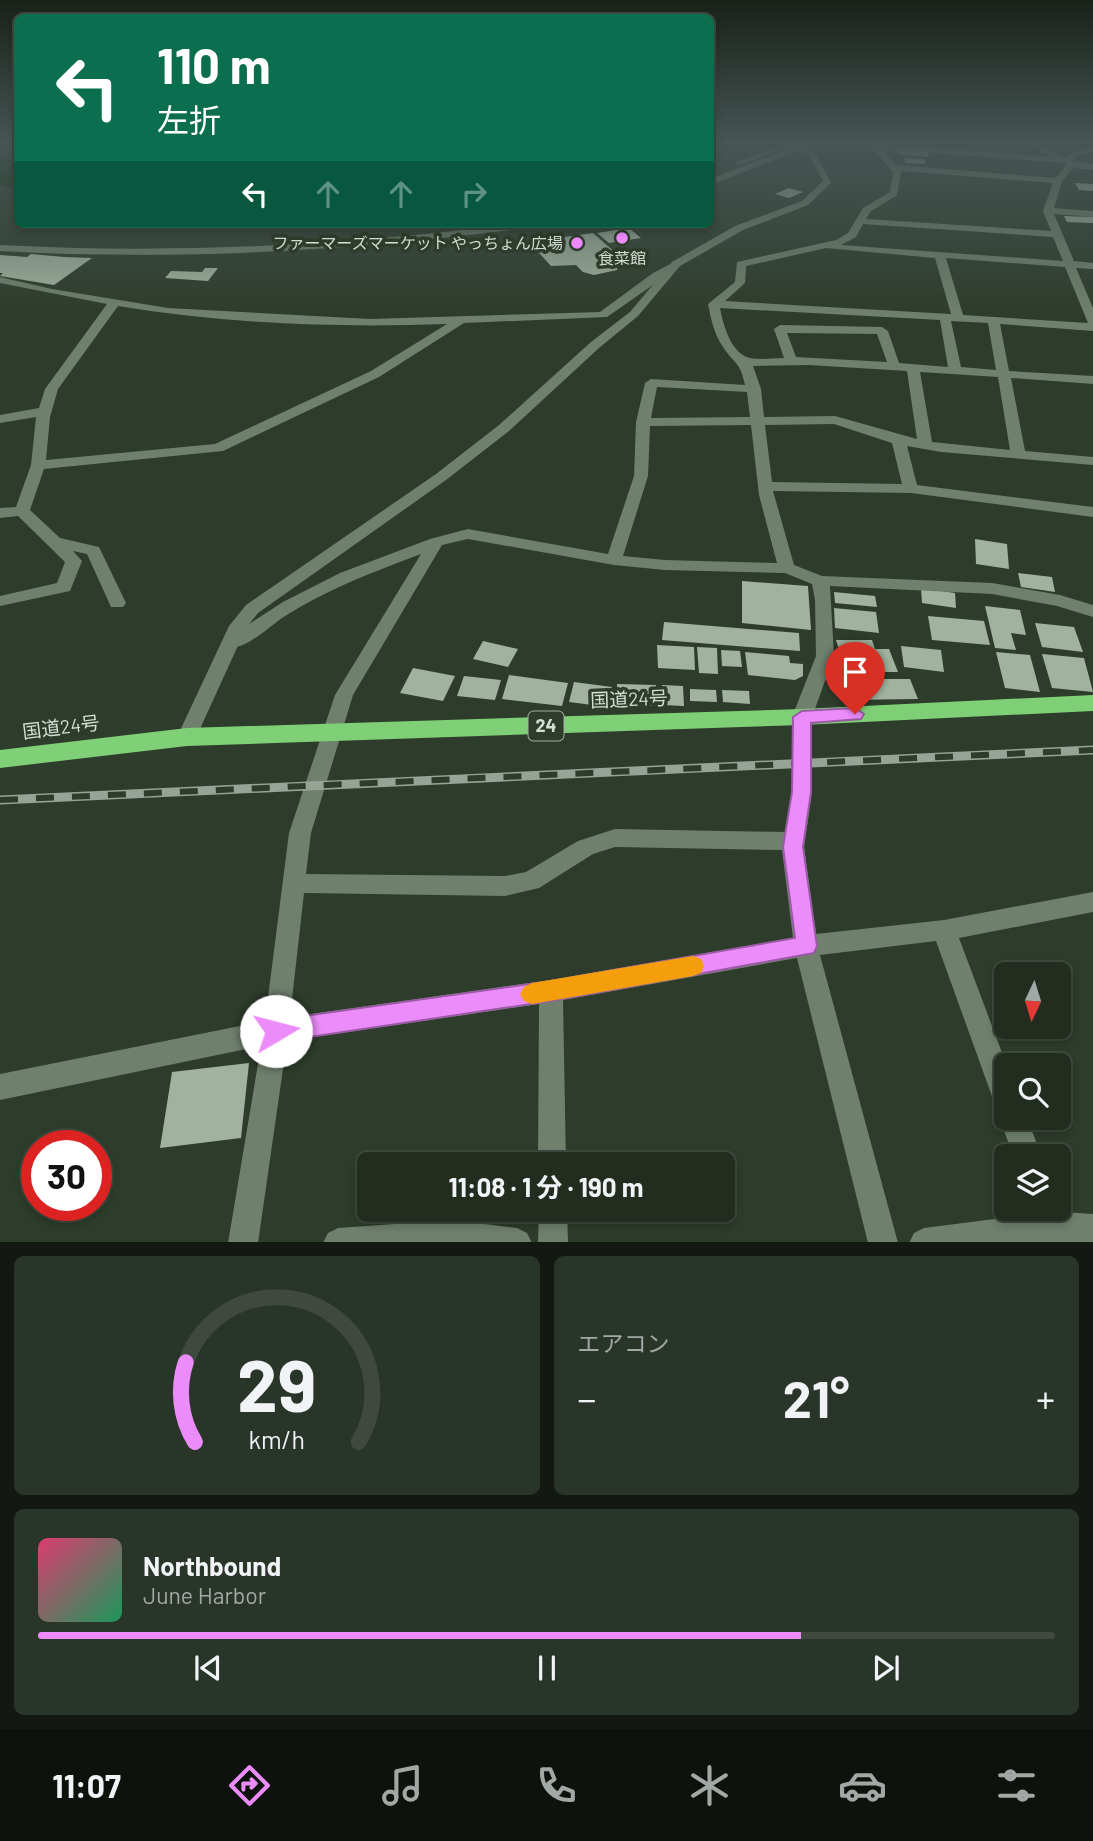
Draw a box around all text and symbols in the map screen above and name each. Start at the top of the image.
text: 110 m [157,35,271,94]
icon: left [42,42,133,133]
text: 左折 [157,100,221,138]
icon: left [236,175,274,213]
icon: ahead [309,175,347,213]
icon: ahead [382,175,420,213]
icon: right [455,175,493,213]
marker: 食菜館 [614,230,630,246]
place label: ファーマーズマーケット やっちょん広場 [273,233,563,252]
marker: ファーマーズマーケット やっちょん広場 [569,235,585,251]
place label: 食菜館 [598,248,646,267]
pin [825,642,885,714]
icon: arrive [836,653,874,691]
street label: 国道24号 [590,686,668,711]
street label: 国道24号 [21,710,101,743]
road number: 24 [528,712,564,740]
north arrow [994,962,1071,1040]
map controls [994,962,1071,1221]
position arrow [239,994,313,1068]
button: search [994,1053,1071,1130]
speed limit sign: 30 [21,1130,112,1221]
button: layers [994,1144,1071,1221]
text: 11:08 · 1 分 · 190 m [448,1171,644,1202]
text: エアコン [578,1329,670,1357]
text: 29 [237,1339,316,1427]
text: 21° [783,1366,850,1428]
text: − [578,1375,597,1421]
text: + [1036,1375,1055,1421]
text: km/h [248,1423,305,1453]
text: Northbound [143,1550,281,1581]
text: June Harbor [143,1581,266,1609]
icon: previous [189,1649,227,1687]
icon: pause [528,1649,566,1687]
icon: next [867,1649,905,1687]
icon: directions [225,1761,274,1810]
icon: music [378,1761,427,1810]
icon: phone [532,1761,581,1810]
icon: climate [685,1761,734,1810]
icon: car [838,1761,887,1810]
icon: filters [992,1761,1041,1810]
text: 11:07 [52,1766,121,1804]

